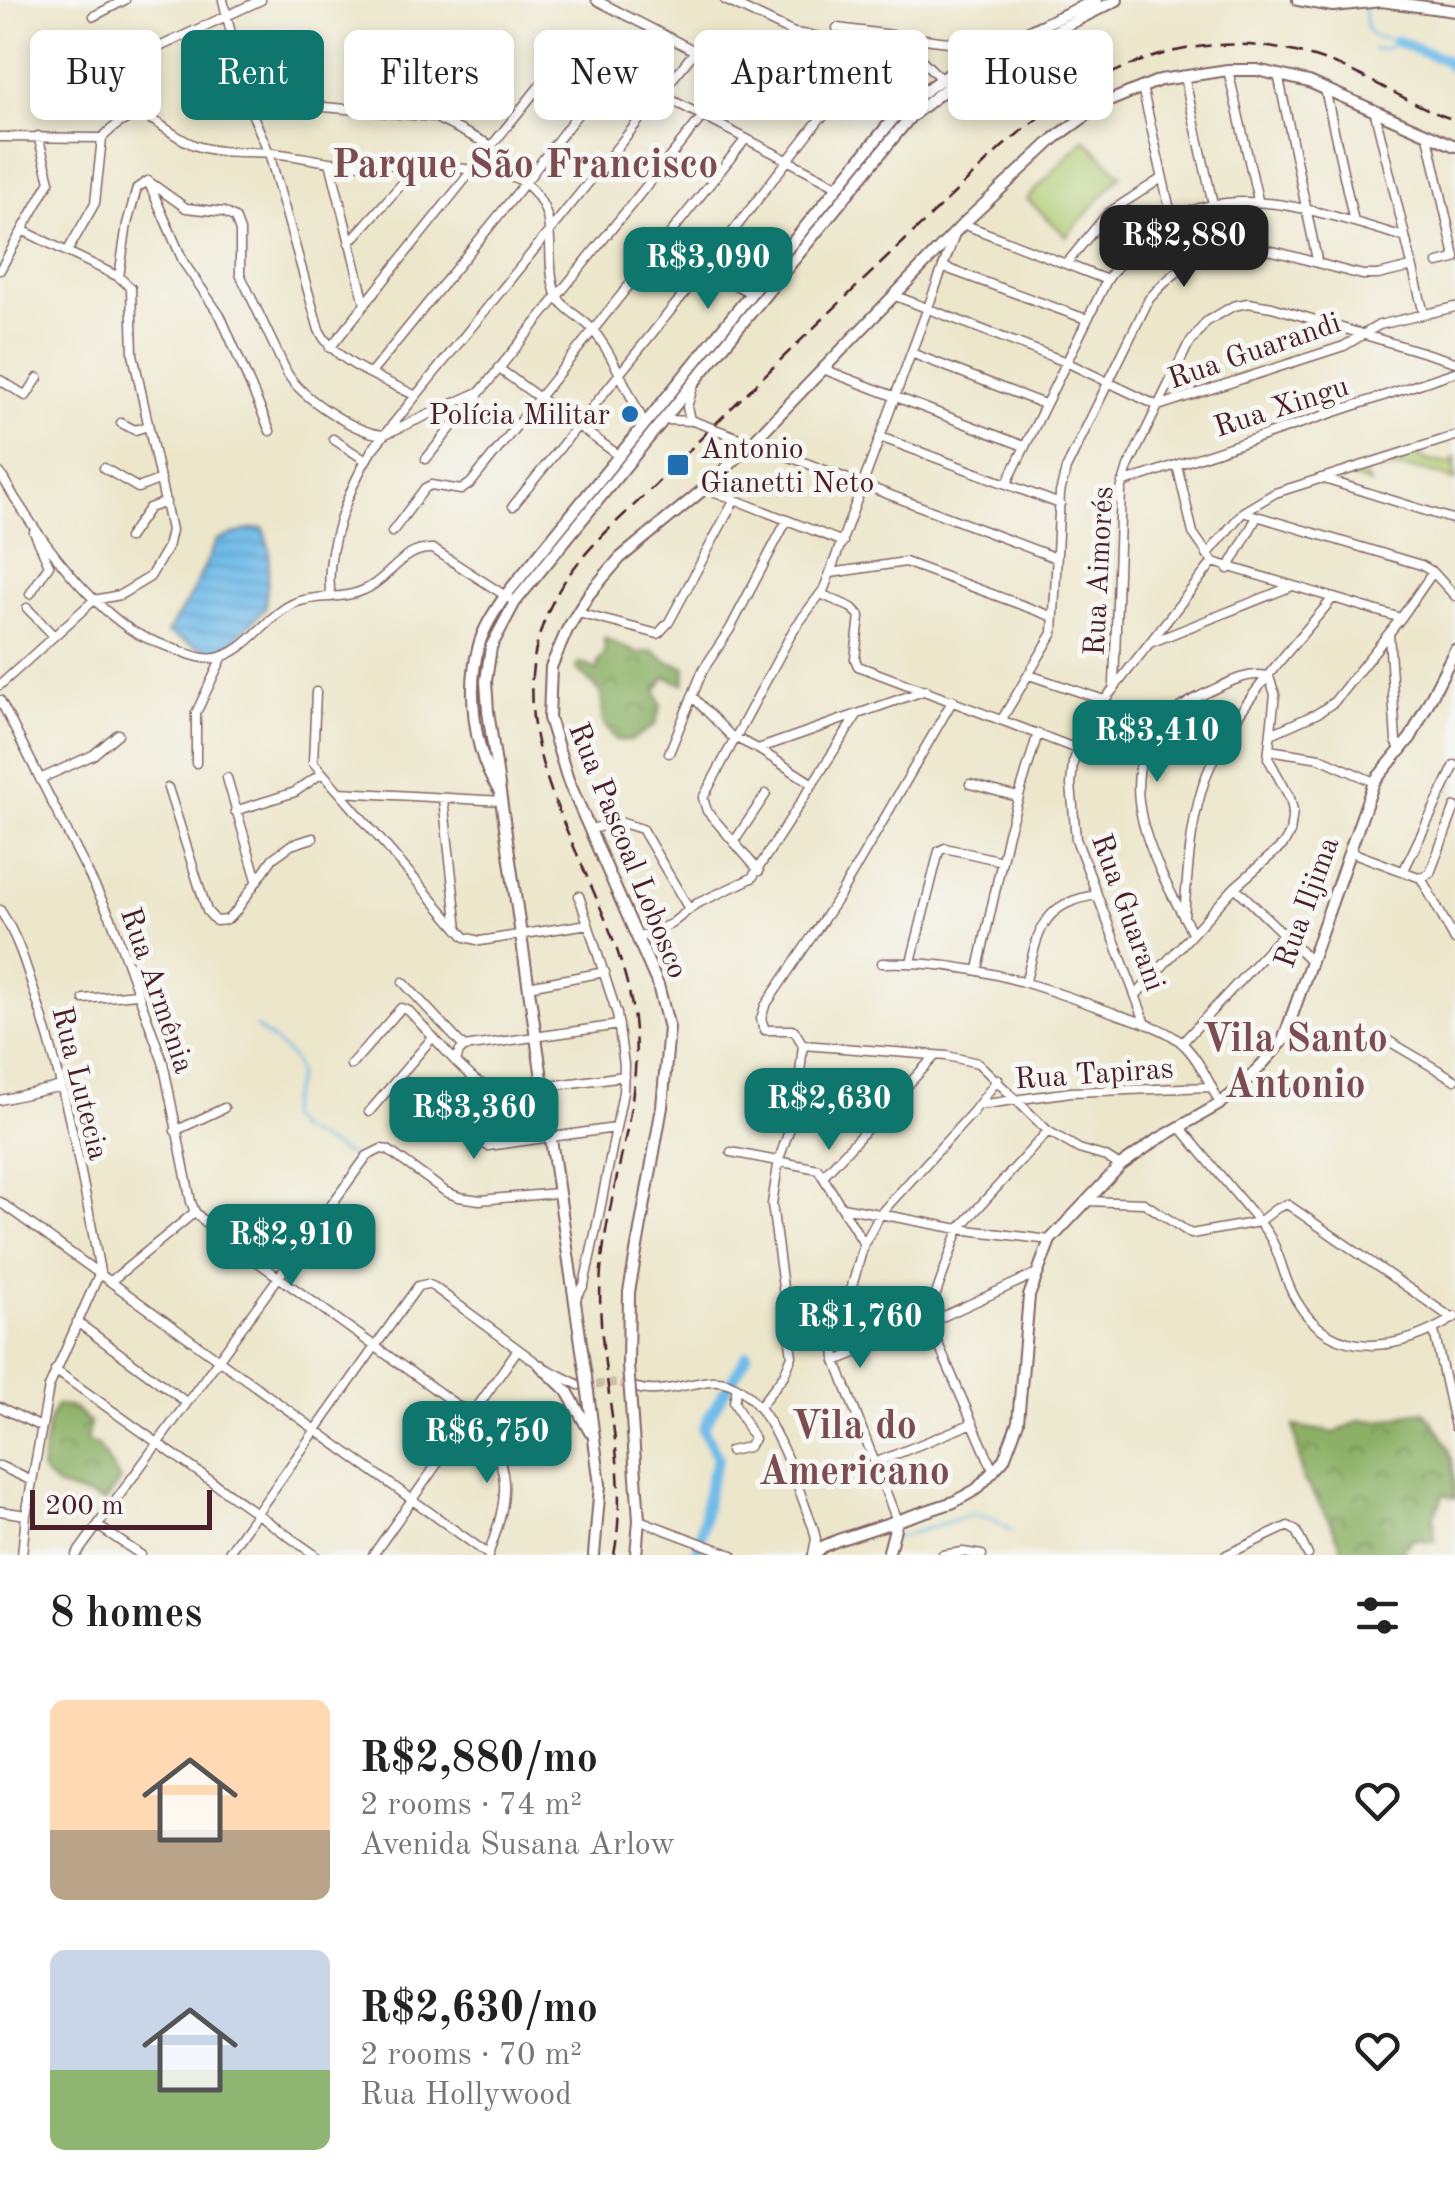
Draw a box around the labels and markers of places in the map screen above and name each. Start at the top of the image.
pin: R$2,880 [1092,205,1276,290]
pin: R$3,090 [616,227,800,312]
place label: Polícia Militar [429,401,610,431]
marker: Polícia Militar [619,403,641,425]
place label: Antonio Gianetti Neto [700,435,874,499]
marker: Antonio Gianetti Neto [665,452,691,478]
pin: R$3,410 [1065,700,1249,785]
pin: R$2,630 [737,1068,921,1153]
pin: R$3,360 [382,1077,566,1162]
pin: R$2,910 [199,1204,383,1289]
pin: R$1,760 [768,1286,952,1371]
pin: R$6,750 [395,1401,579,1486]

